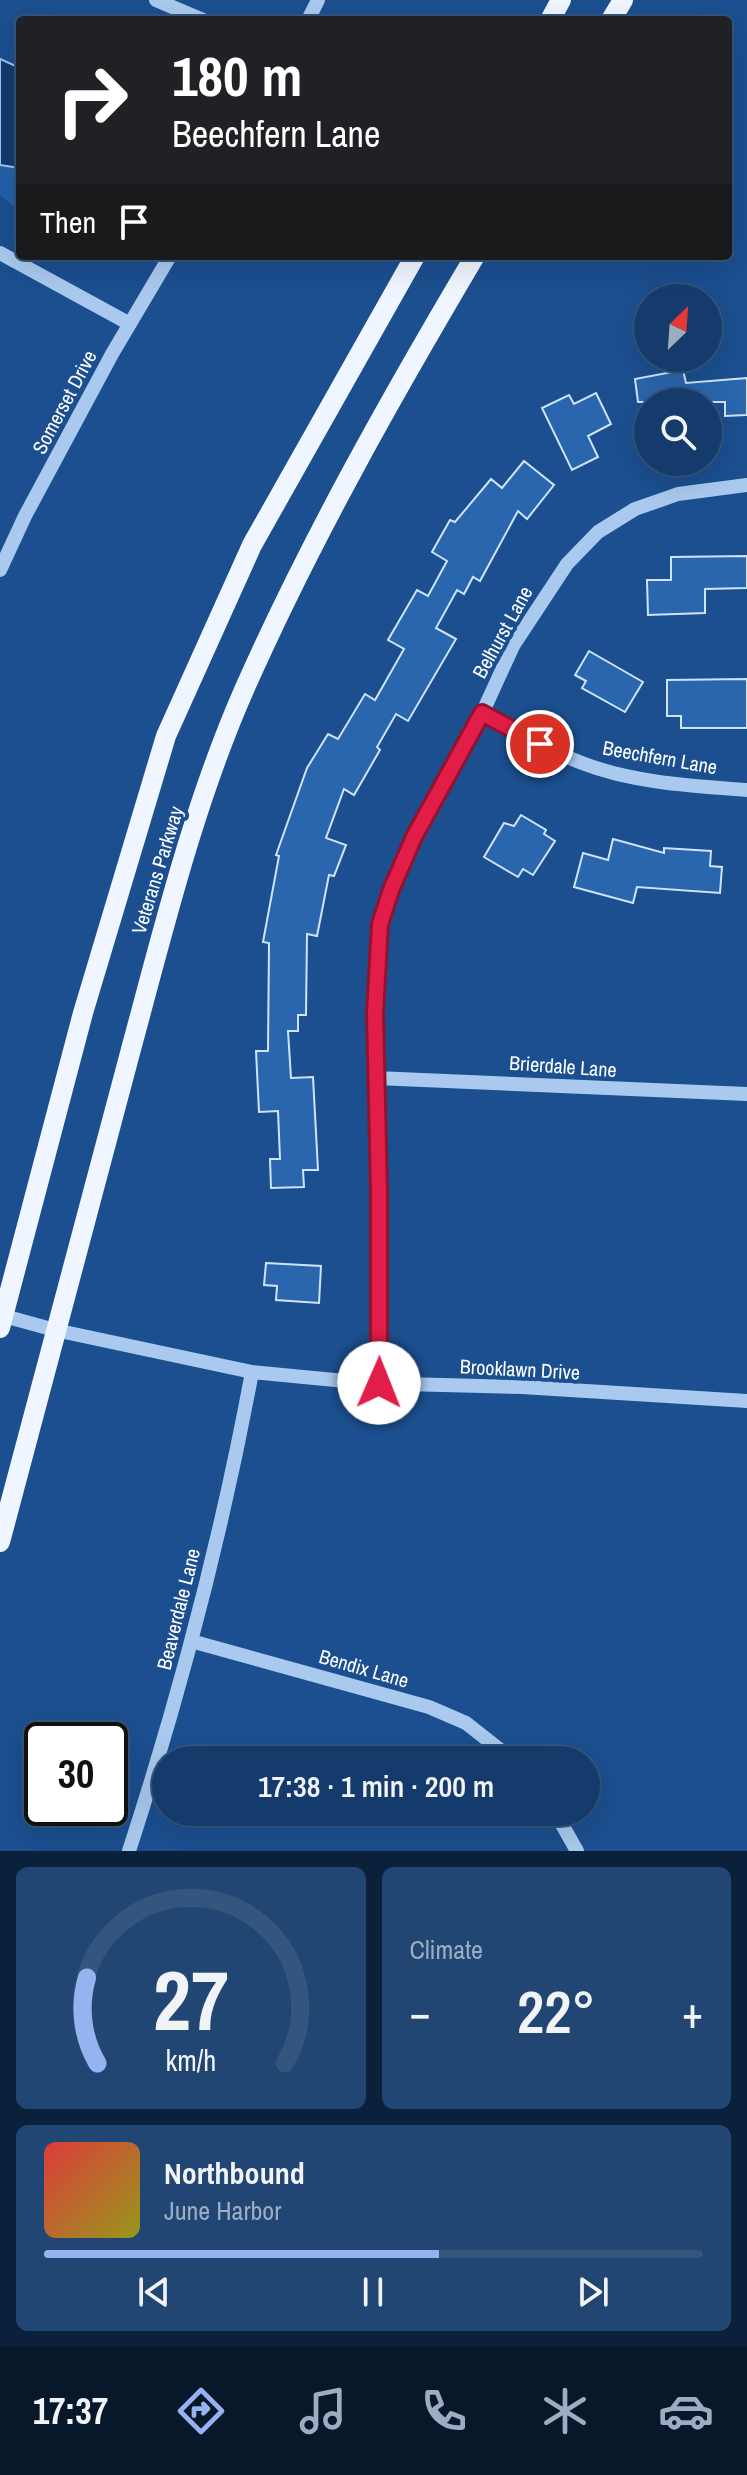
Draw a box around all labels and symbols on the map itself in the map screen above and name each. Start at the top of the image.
north arrow [634,284,722,372]
street label: Somerset Drive [25,345,103,459]
street label: Belhurst Lane [466,581,538,683]
pin [506,710,574,778]
street label: Beechfern Lane [601,734,719,780]
street label: Veterans Parkway [125,802,189,937]
street label: Brierdale Lane [508,1049,618,1083]
position arrow [337,1341,421,1425]
street label: Brooklawn Drive [459,1352,581,1386]
street label: Beaverdale Lane [150,1546,206,1672]
street label: Bendix Lane [316,1642,412,1694]
speed limit sign: 30 [24,1722,128,1826]

